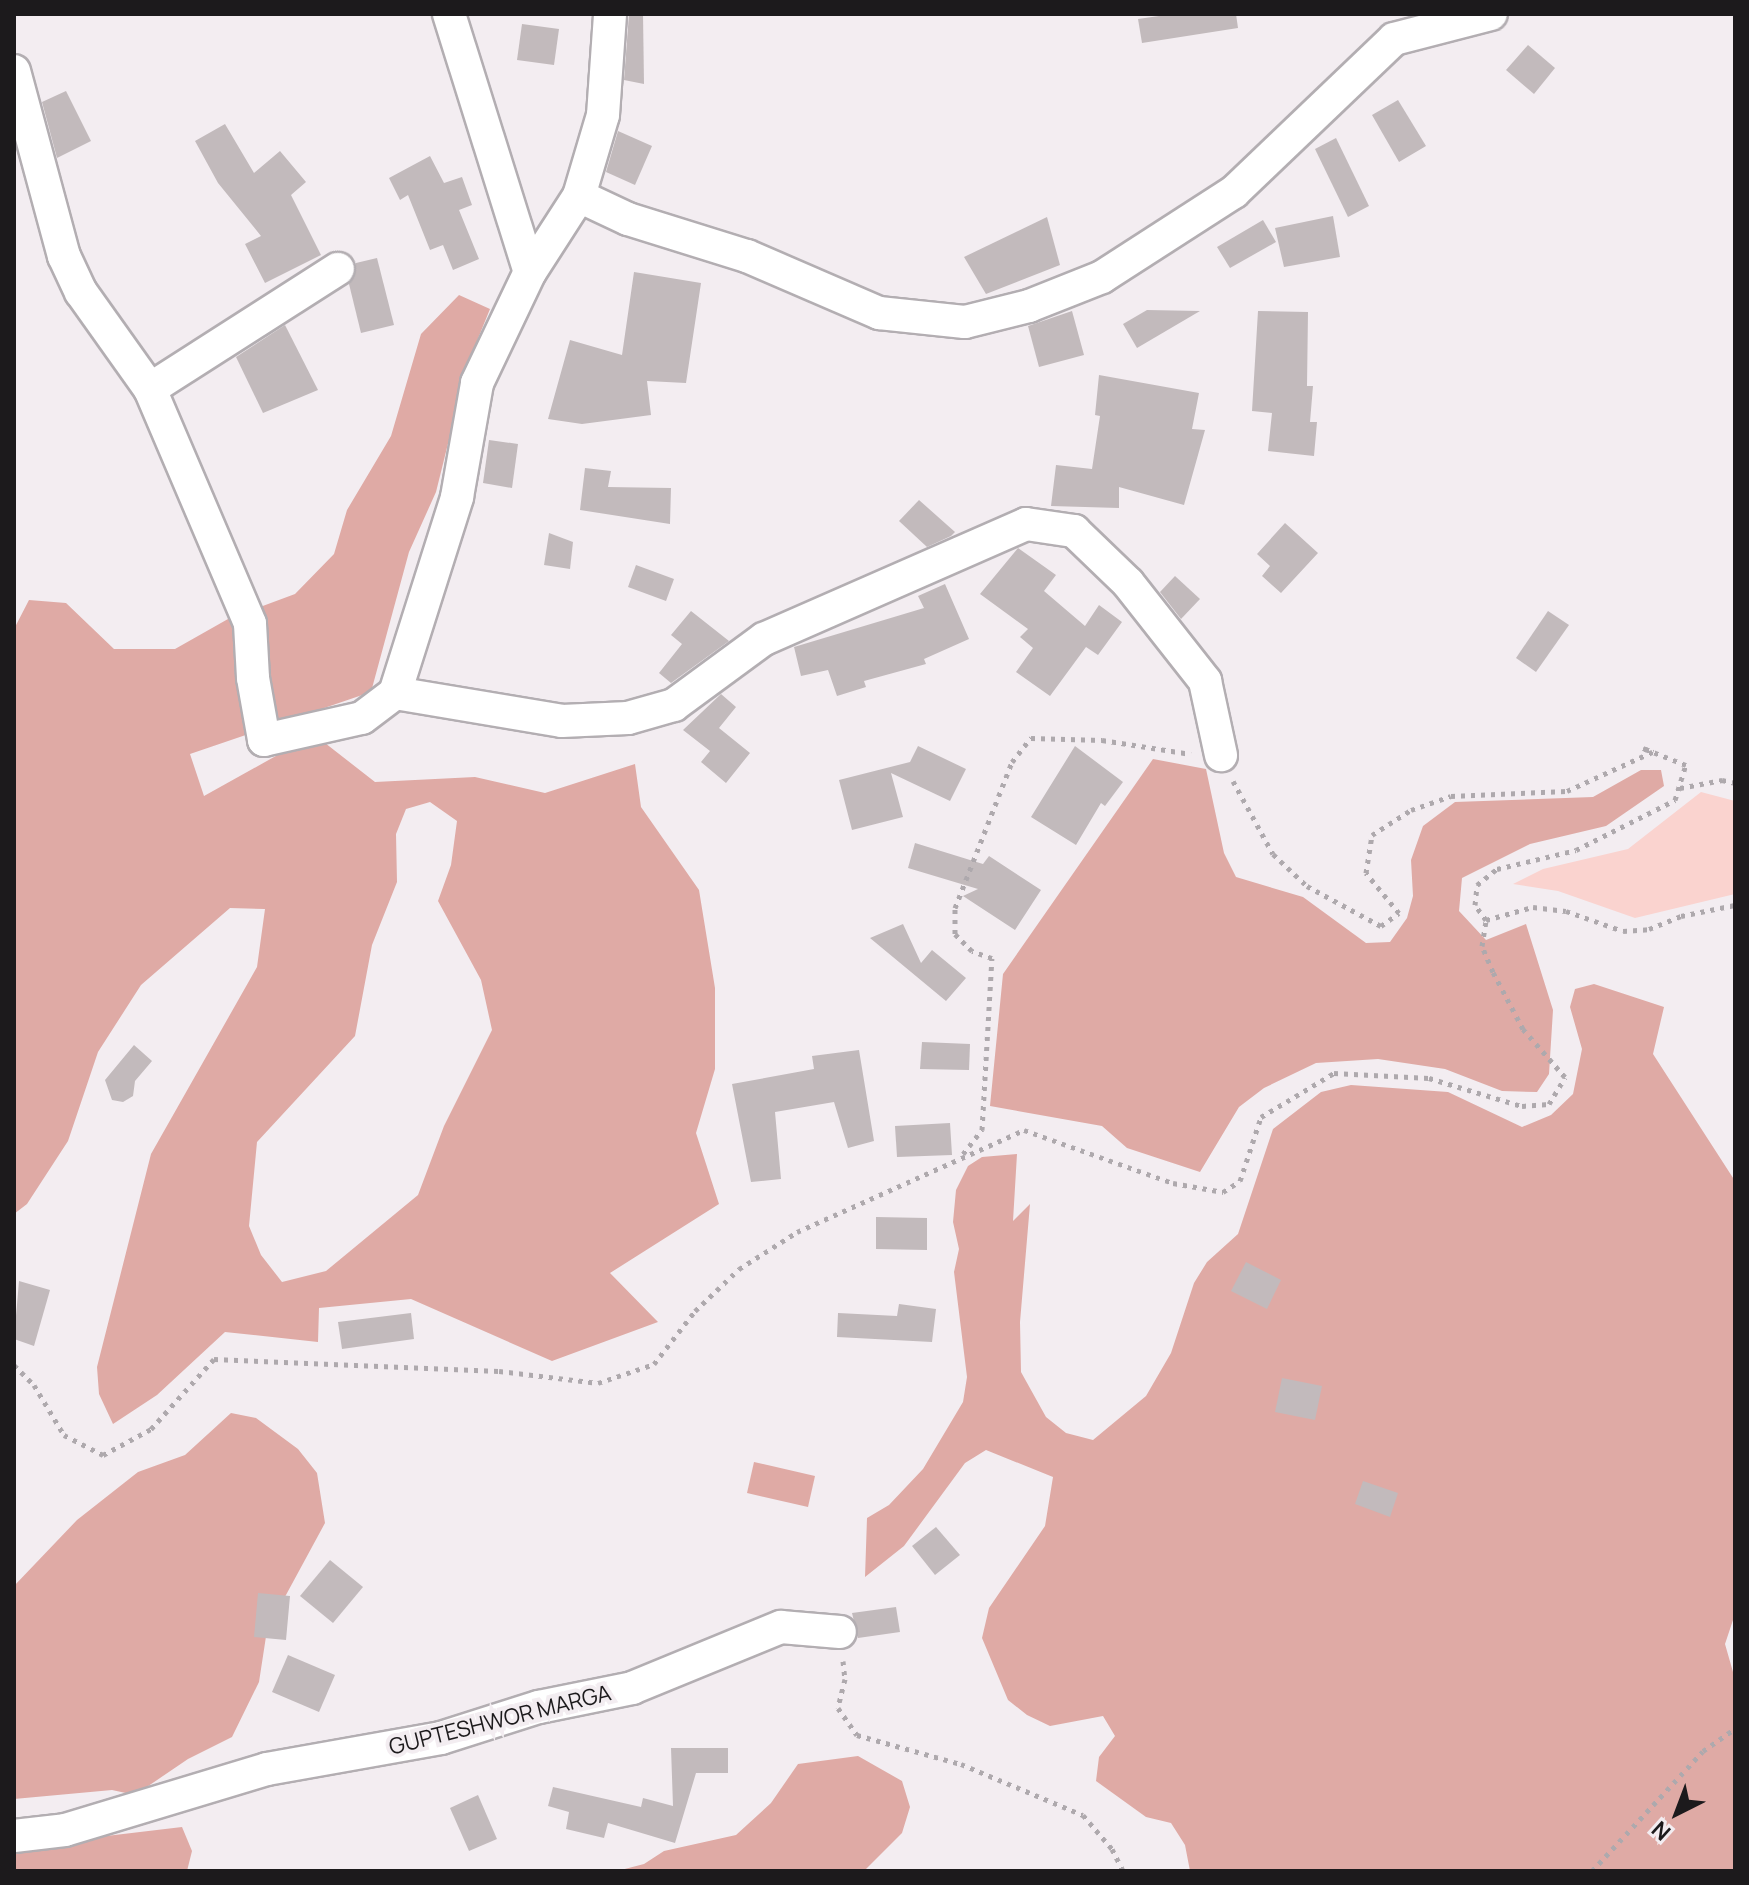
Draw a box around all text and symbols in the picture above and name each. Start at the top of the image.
street label: GUPTESHWOR MARGA [386,1680,614,1760]
north arrow [1637,1773,1717,1853]
text: N [1645,1814,1677,1847]

